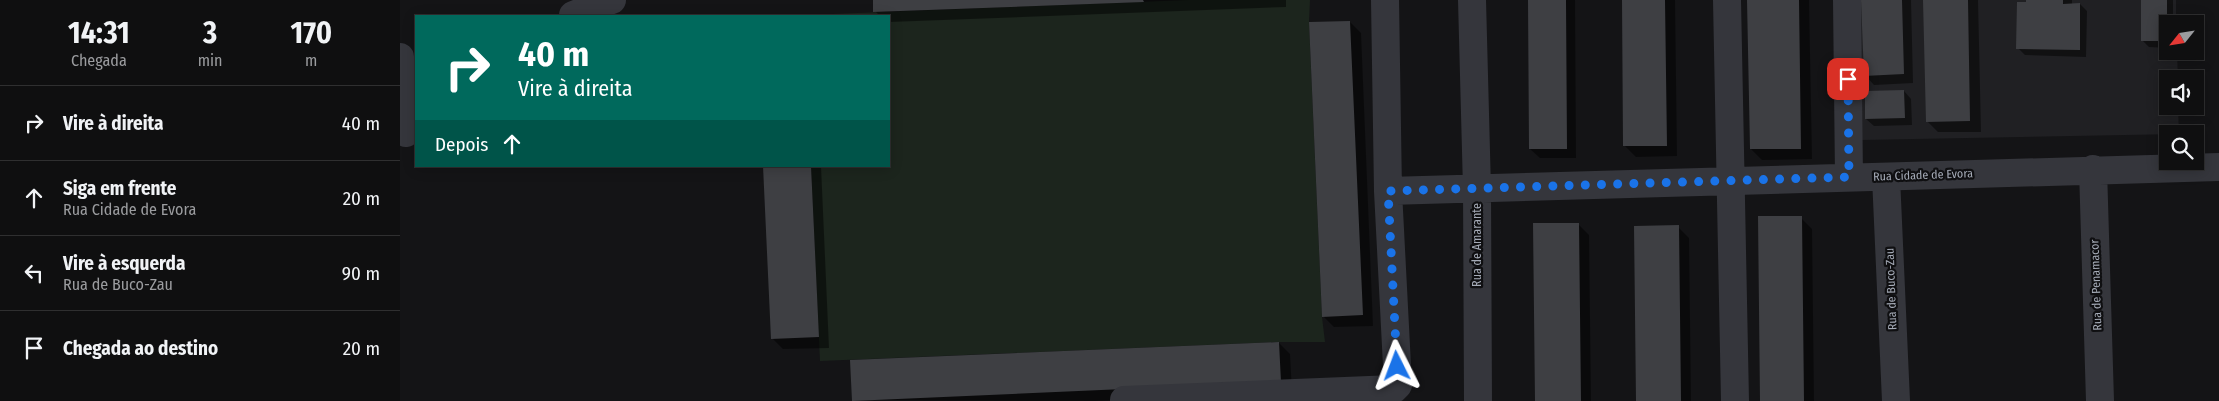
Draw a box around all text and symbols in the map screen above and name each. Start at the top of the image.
text: 14:31 [68,15,130,51]
text: 3 [203,15,217,51]
text: 170 [290,15,332,51]
north arrow [2159,15,2204,60]
map controls [2159,15,2204,170]
text: 40 m [518,33,589,75]
icon: right [435,35,500,100]
text: Chegada [71,51,127,70]
text: min [198,51,222,70]
text: m [305,51,317,70]
pin [1827,58,1869,100]
icon: arrive [1834,65,1862,93]
button: sound [2159,70,2204,115]
text: Vire à direita [518,75,632,102]
icon: right [20,109,48,137]
text: Vire à direita [63,112,164,135]
text: 40 m [342,112,380,135]
button: search [2159,125,2204,170]
icon: ahead [498,130,526,158]
text: Depois [435,133,488,156]
street label: Rua Cidade de Evora [1873,166,1973,184]
text: Siga em frente [63,177,177,200]
icon: ahead [20,184,48,212]
text: 20 m [343,187,380,210]
text: Rua Cidade de Evora [63,200,196,219]
street label: Rua de Amarante [1470,203,1484,287]
street label: Rua de Penamacor [2087,238,2105,331]
street label: Rua de Buco-Zau [1883,248,1899,330]
text: Vire à esquerda [63,252,185,275]
icon: left [20,259,48,287]
text: 90 m [342,262,380,285]
text: Rua de Buco-Zau [63,275,173,294]
icon: arrive [20,334,48,362]
text: Chegada ao destino [63,337,218,360]
text: 20 m [343,337,380,360]
position arrow [1370,339,1422,391]

